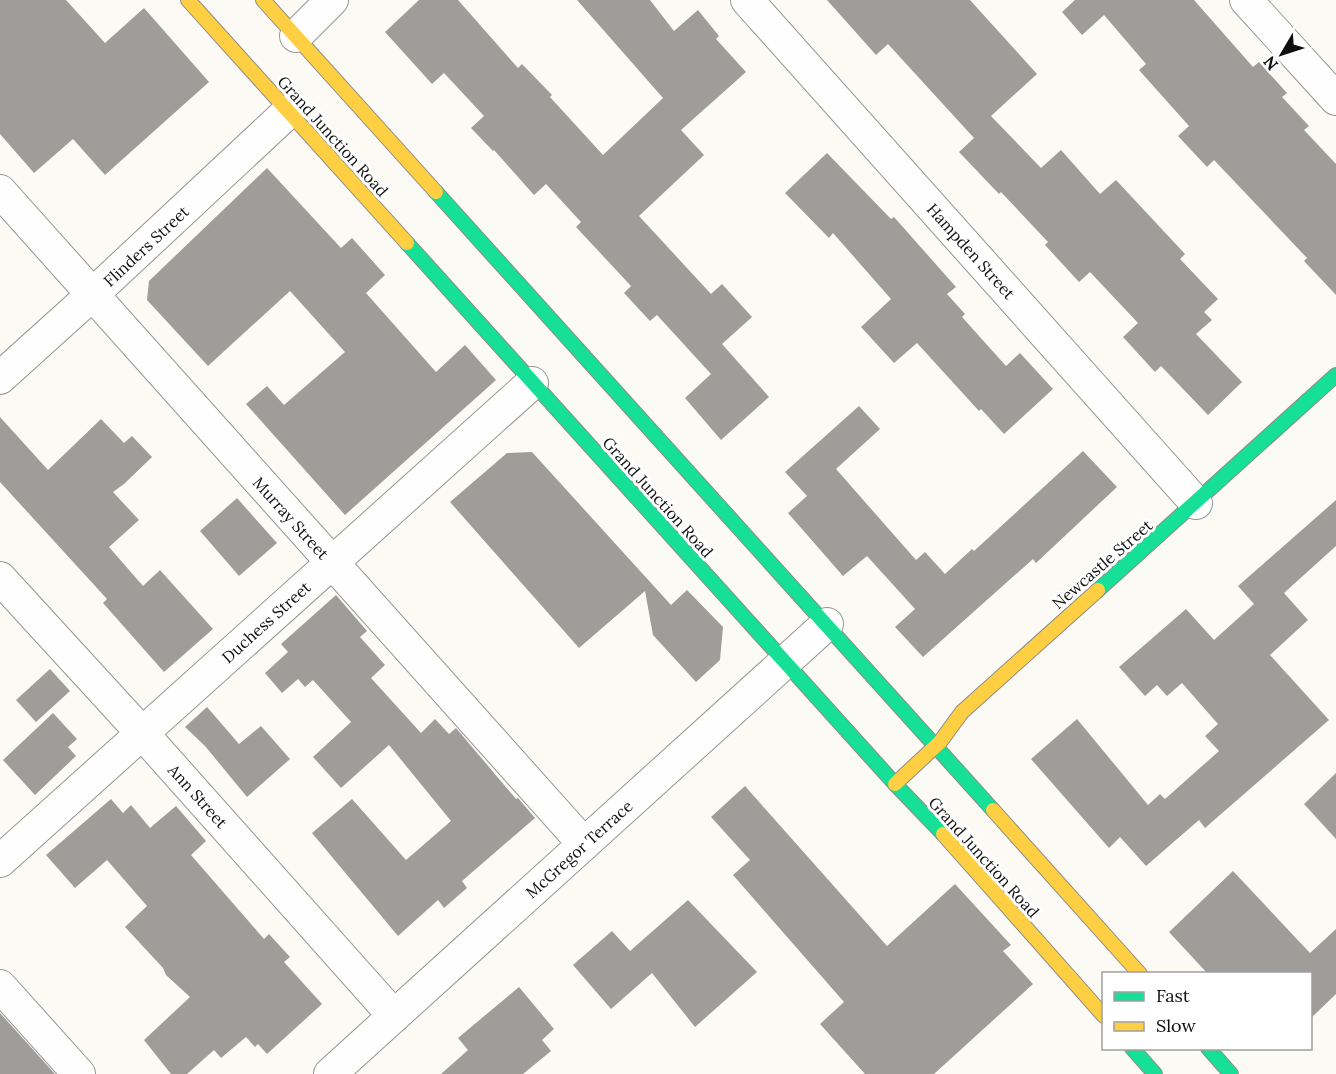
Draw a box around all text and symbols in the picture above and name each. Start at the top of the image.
north arrow [1252,24,1312,84]
text: N [1259,52,1282,75]
street label: Grand Junction Road [274,72,393,201]
street label: Hampden Street [923,199,1020,304]
street label: Flinders Street [99,201,193,291]
street label: Grand Junction Road [599,433,718,562]
street label: Murray Street [249,473,334,564]
street label: Newcastle Street [1048,515,1157,613]
street label: Duchess Street [217,576,315,667]
street label: Ann Street [163,759,232,833]
street label: Grand Junction Road [925,793,1044,922]
street label: McGregor Terrace [521,795,637,902]
legend [1102,972,1312,1050]
text: Fast [1156,984,1190,1007]
text: Slow [1156,1014,1196,1037]

